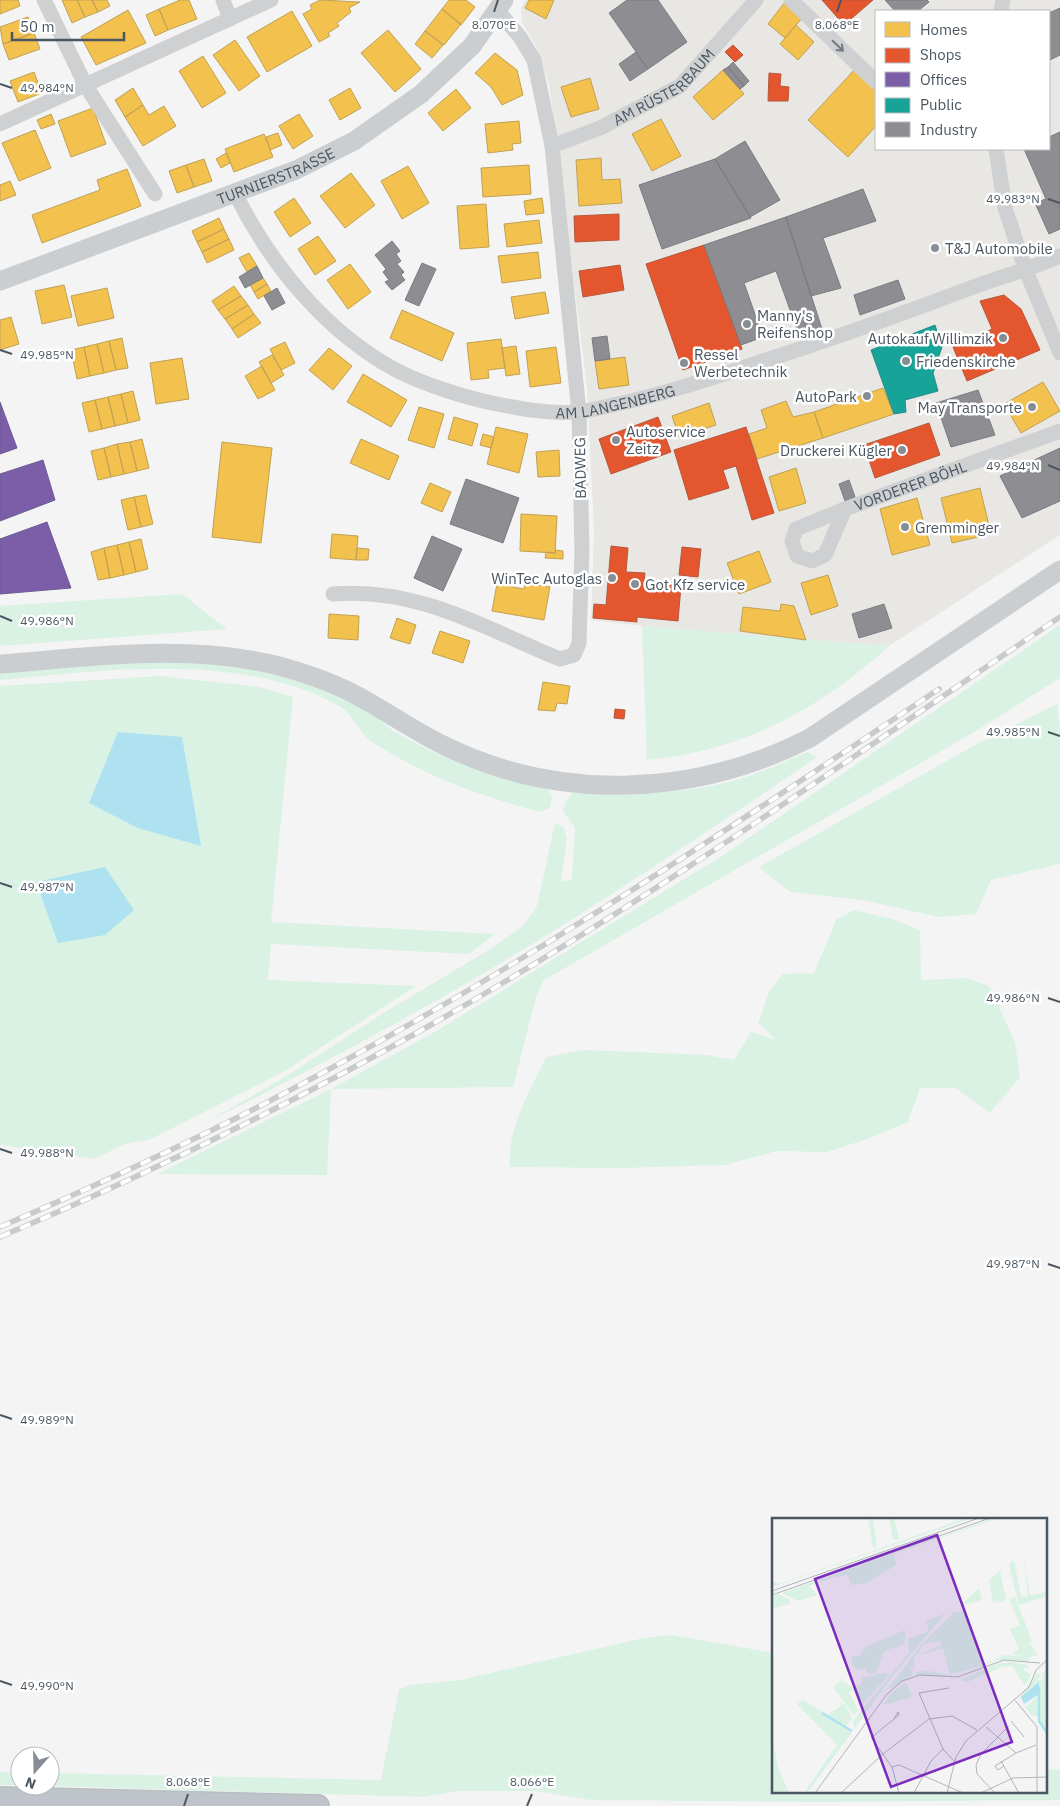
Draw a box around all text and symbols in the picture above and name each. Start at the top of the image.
scale bar [12,10,125,42]
legend [875,10,1050,150]
text: 50 m [20,17,55,36]
text: 8.070°E [472,17,516,32]
text: 8.068°E [815,17,859,32]
text: Homes [920,20,968,39]
one-way arrow [832,40,845,52]
street label: AM RÜSTERBAUM [610,44,718,129]
text: Shops [920,45,962,64]
text: Offices [920,70,967,89]
text: 49.984°N [20,80,74,95]
text: Public [920,95,962,114]
text: Industry [920,120,978,139]
street label: TURNIERSTRASSE [214,143,338,208]
text: 49.983°N [986,191,1040,206]
place label: T&J Automobile [945,239,1053,258]
marker: T&J Automobile [929,242,941,254]
place label: Manny's Reifenshop [757,306,833,342]
marker: Manny's Reifenshop [741,318,753,330]
place label: Autokauf Willimzik [868,329,993,348]
marker: Autokauf Willimzik [997,332,1009,344]
place label: Ressel Werbetechnik [694,345,788,381]
text: 49.985°N [20,347,74,362]
place label: Friedenskirche [916,352,1016,371]
marker: Friedenskirche [900,355,912,367]
marker: Ressel Werbetechnik [678,357,690,369]
street label: AM LANGENBERG [556,380,677,422]
place label: AutoPark [795,387,857,406]
marker: AutoPark [861,390,873,402]
place label: May Transporte [918,398,1022,417]
marker: May Transporte [1026,401,1038,413]
place label: Autoservice Zeitz [626,422,706,458]
marker: Autoservice Zeitz [610,434,622,446]
street label: BADWEG [570,437,590,499]
place label: Druckerei Kügler [780,441,892,460]
marker: Druckerei Kügler [896,444,908,456]
street label: VORDERER BÖHL [851,456,969,514]
text: 49.984°N [986,458,1040,473]
place label: Gremminger [915,518,1000,537]
marker: Gremminger [899,521,911,533]
place label: WinTec Autoglas [491,569,602,588]
marker: WinTec Autoglas [606,572,618,584]
place label: Got Kfz service [645,575,745,594]
marker: Got Kfz service [629,578,641,590]
text: 49.986°N [20,613,74,628]
text: 49.985°N [986,724,1040,739]
text: 49.987°N [20,879,74,894]
text: 49.986°N [986,990,1040,1005]
text: 49.988°N [20,1145,74,1160]
text: 49.987°N [986,1256,1040,1271]
text: 49.989°N [20,1412,74,1427]
inset map [772,1518,1048,1794]
text: 49.990°N [20,1678,74,1693]
north arrow [10,1746,60,1796]
text: N [23,1773,38,1793]
text: 8.068°E [166,1774,210,1789]
text: 8.066°E [510,1774,554,1789]

